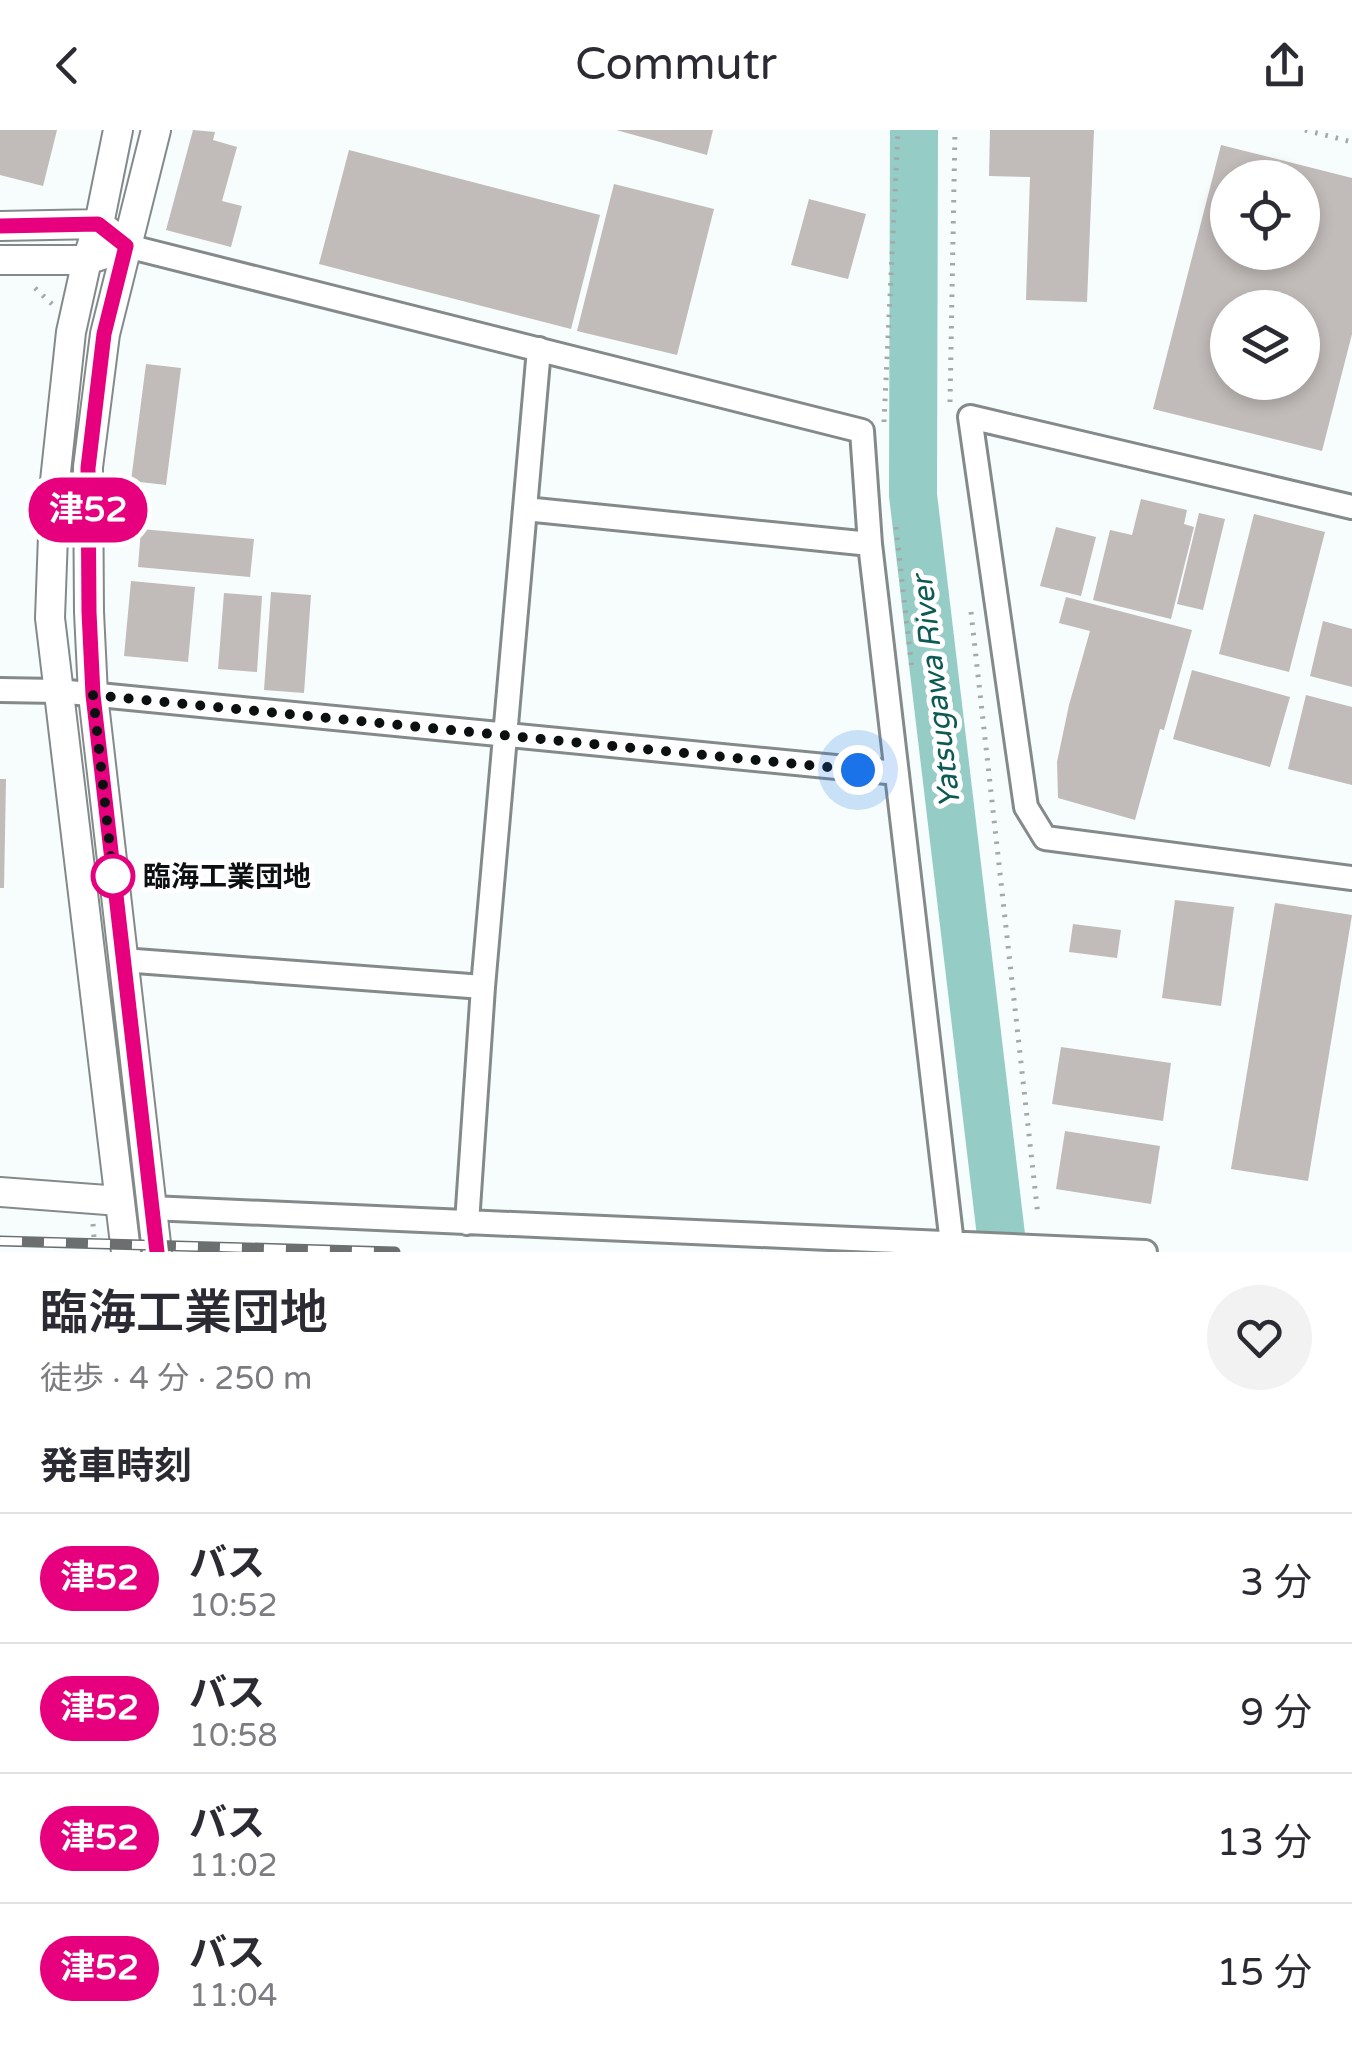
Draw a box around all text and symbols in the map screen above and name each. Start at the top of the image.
icon: back [40,38,95,93]
text: Commutr [575,38,777,92]
icon: share [1257,38,1312,93]
map controls [1210,160,1320,400]
button: locate [1210,160,1320,270]
button: layers [1210,290,1320,400]
line badge: 津52 [31,478,146,542]
text: 津52 [49,489,127,531]
water label: Yatsugawa River [903,570,969,810]
your location [833,745,883,795]
marker: 臨海工業団地 [92,855,134,897]
place label: 臨海工業団地 [143,860,311,894]
text: 臨海工業団地 [40,1285,328,1343]
button: heart [1207,1285,1312,1390]
text: 徒歩 · 4 分 · 250 m [40,1360,312,1398]
text: 発車時刻 [40,1444,192,1490]
text: バス [189,1541,265,1587]
text: 津52 [60,1557,139,1599]
text: 3 分 [1240,1560,1312,1606]
text: 10:52 [189,1587,278,1625]
text: バス [189,1671,265,1717]
text: 津52 [60,1687,139,1729]
text: 9 分 [1240,1690,1312,1736]
text: 10:58 [189,1717,278,1755]
text: バス [189,1801,265,1847]
text: 津52 [60,1817,139,1859]
text: 13 分 [1216,1820,1312,1866]
text: 11:02 [189,1847,278,1885]
text: バス [189,1931,265,1977]
text: 津52 [60,1947,139,1989]
text: 15 分 [1216,1950,1312,1996]
text: 11:04 [189,1977,278,2015]

